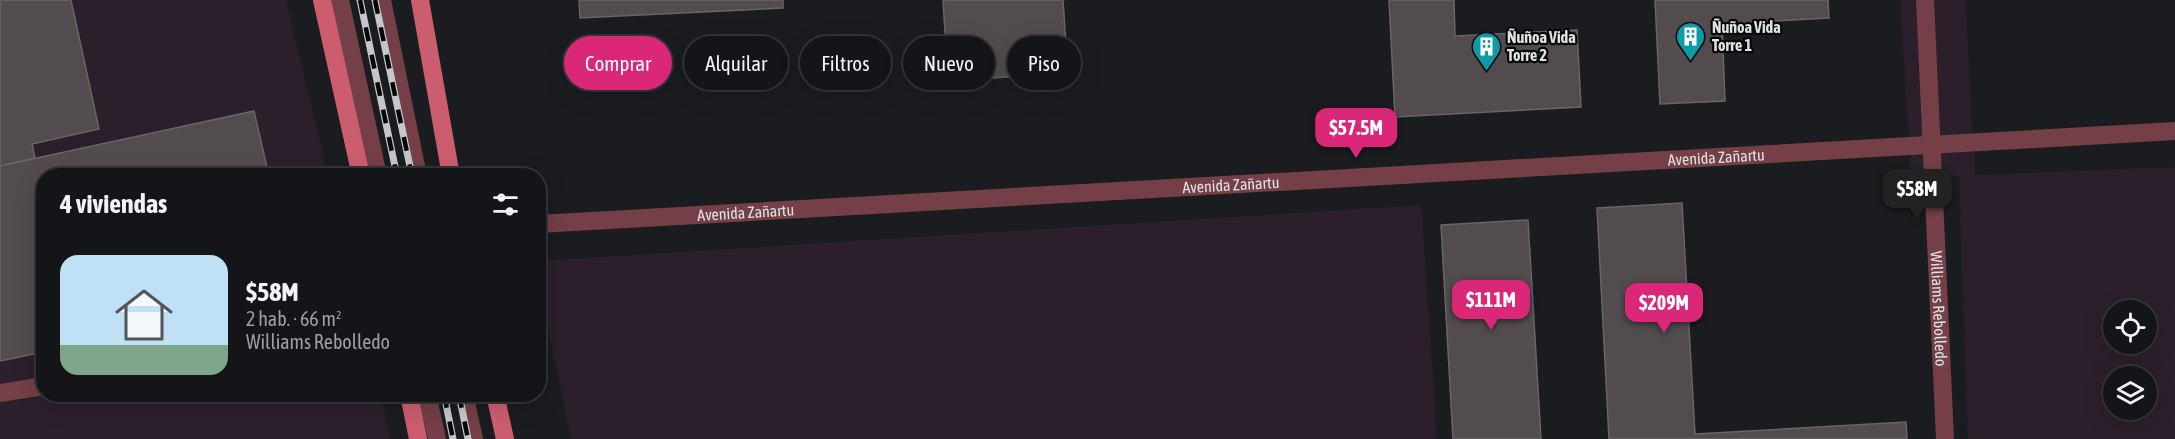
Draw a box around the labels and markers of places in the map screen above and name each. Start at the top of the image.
place label: Ñuñoa Vida Torre 1 [1712,18,1781,54]
building icon: Ñuñoa Vida Torre 1 [1675,20,1707,62]
place label: Ñuñoa Vida Torre 2 [1507,28,1576,64]
building icon: Ñuñoa Vida Torre 2 [1470,30,1502,72]
pin: $57.5M [1307,108,1405,159]
pin: $58M [1881,169,1953,220]
pin: $111M [1449,280,1533,331]
pin: $209M [1622,283,1706,334]

